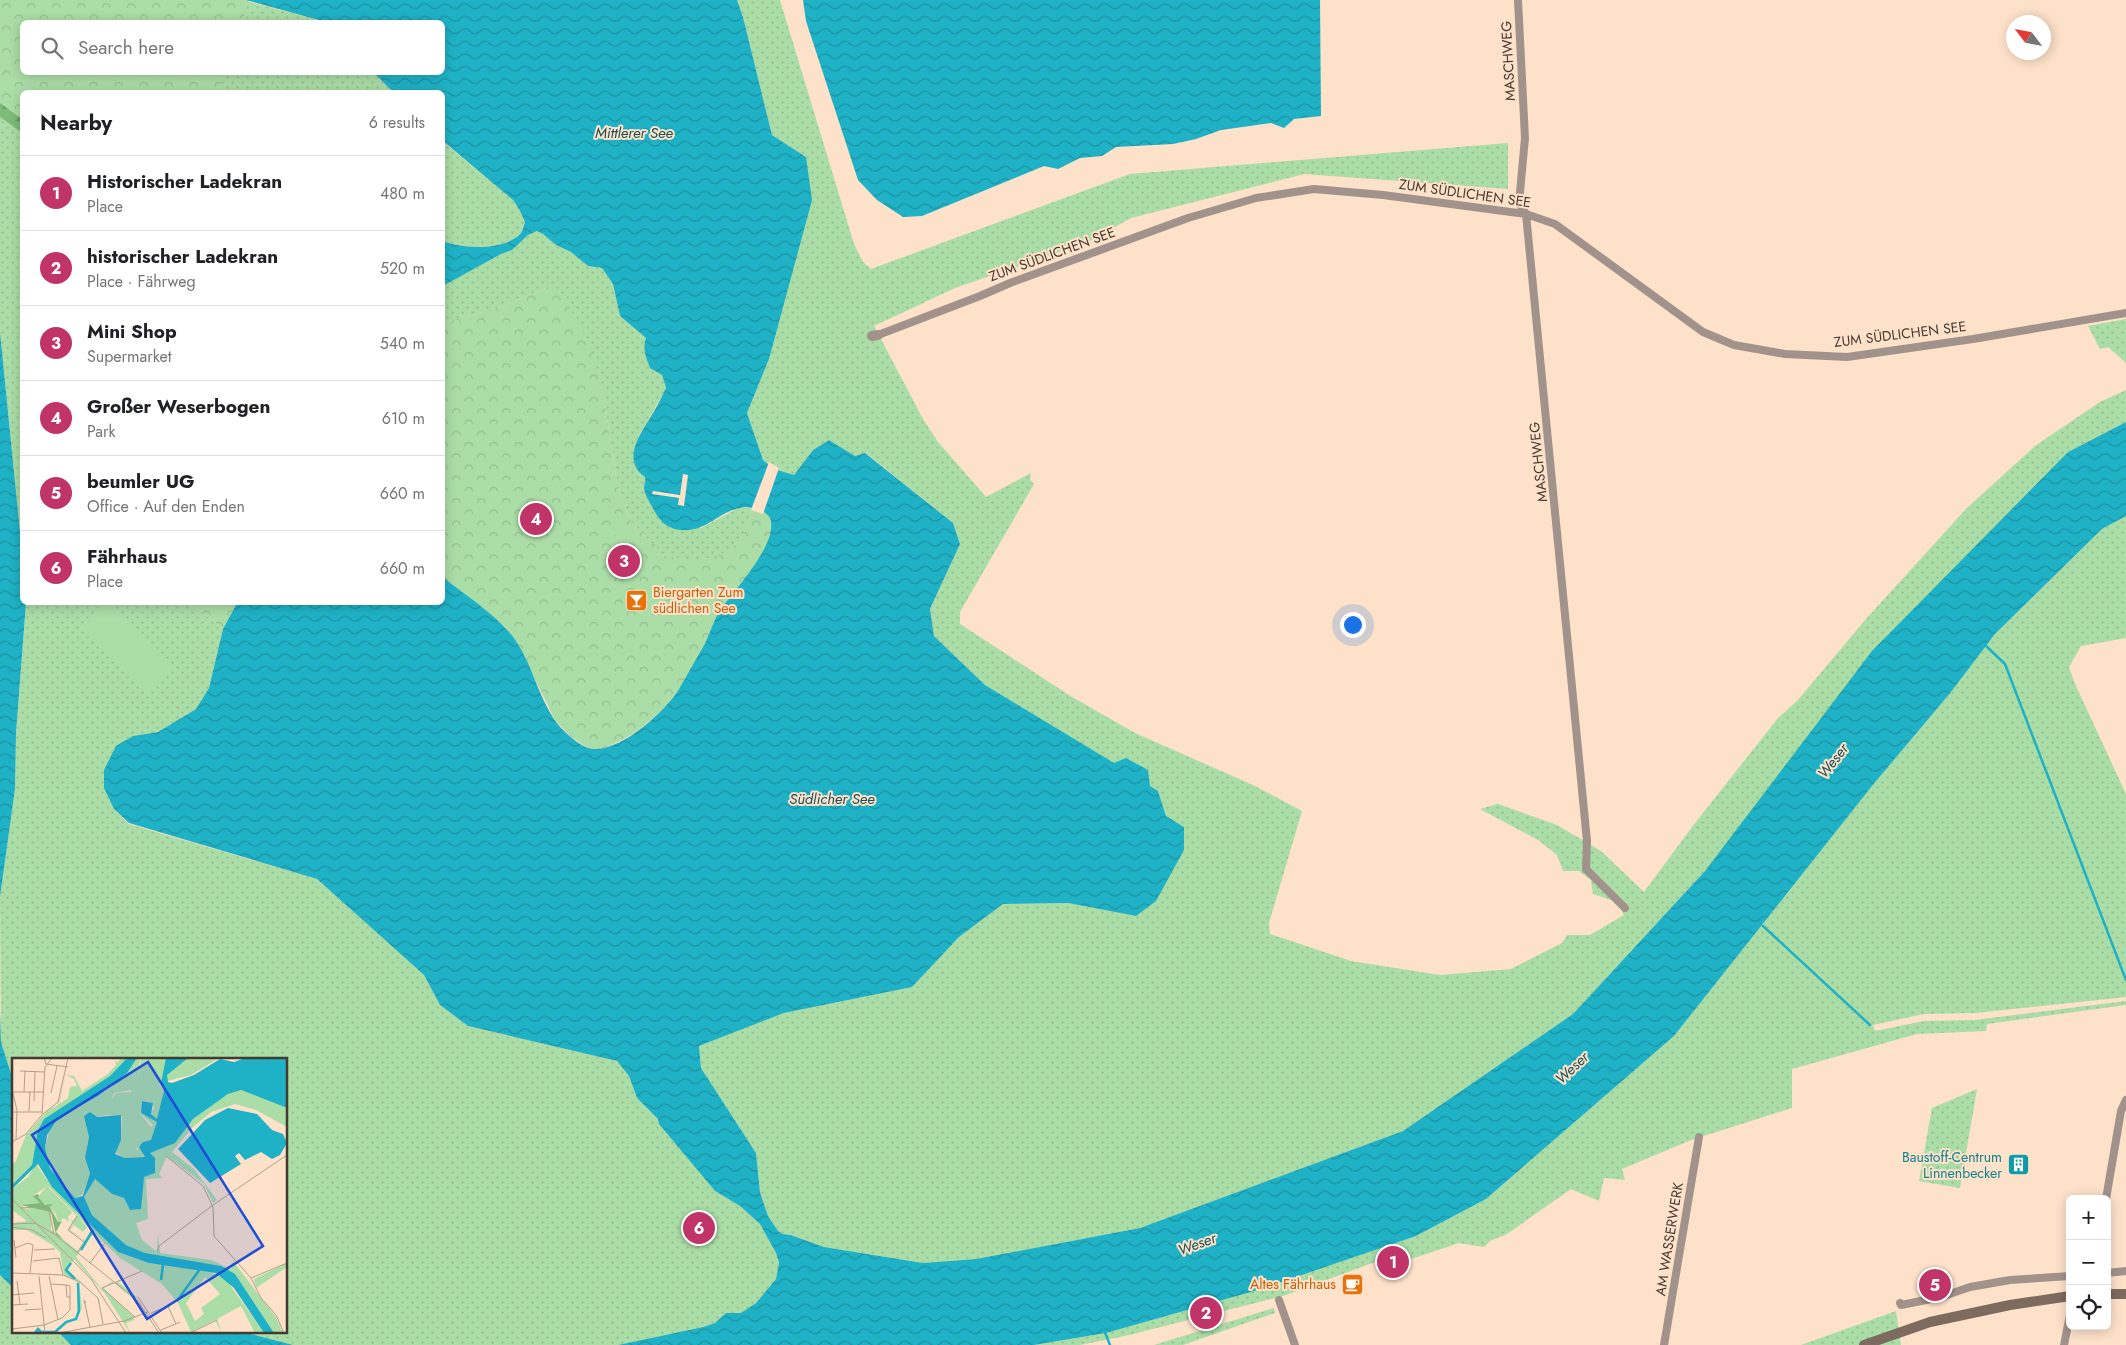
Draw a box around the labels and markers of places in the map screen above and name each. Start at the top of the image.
pin: 4 [520,500,552,538]
pin: 3 [608,542,640,580]
place label: Biergarten Zum südlichen See [653,582,743,618]
bar icon: Biergarten Zum südlichen See [625,588,649,612]
place label: Baustoff-Centrum Linnenbecker [1902,1147,2002,1183]
building icon: Baustoff-Centrum Linnenbecker [2006,1153,2030,1177]
pin: 6 [683,1209,715,1247]
pin: 1 [1377,1243,1409,1281]
pin: 5 [1919,1266,1951,1304]
cafe icon: Altes Fährhaus [1340,1272,1364,1296]
place label: Altes Fährhaus [1250,1274,1336,1294]
pin: 2 [1190,1294,1222,1332]

